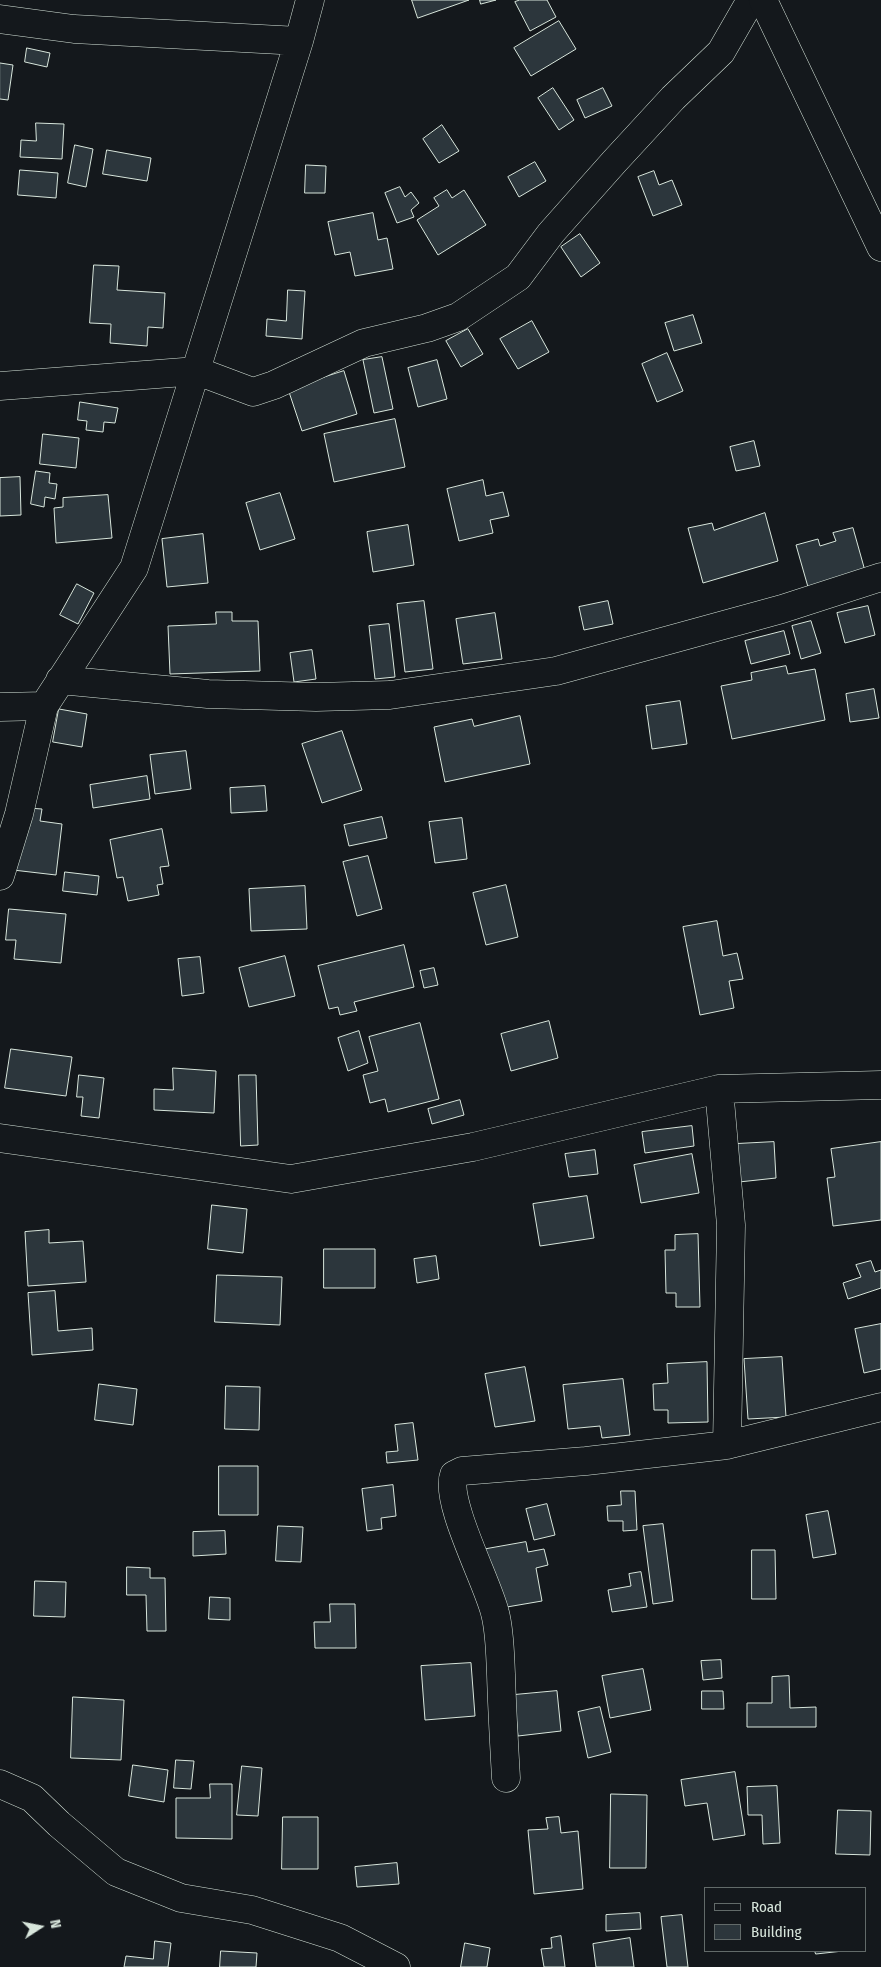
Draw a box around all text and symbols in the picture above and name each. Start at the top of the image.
legend [704,1887,866,1952]
text: Road [751,1898,782,1916]
north arrow [15,1902,65,1952]
text: N [46,1918,64,1930]
text: Building [751,1923,802,1941]

